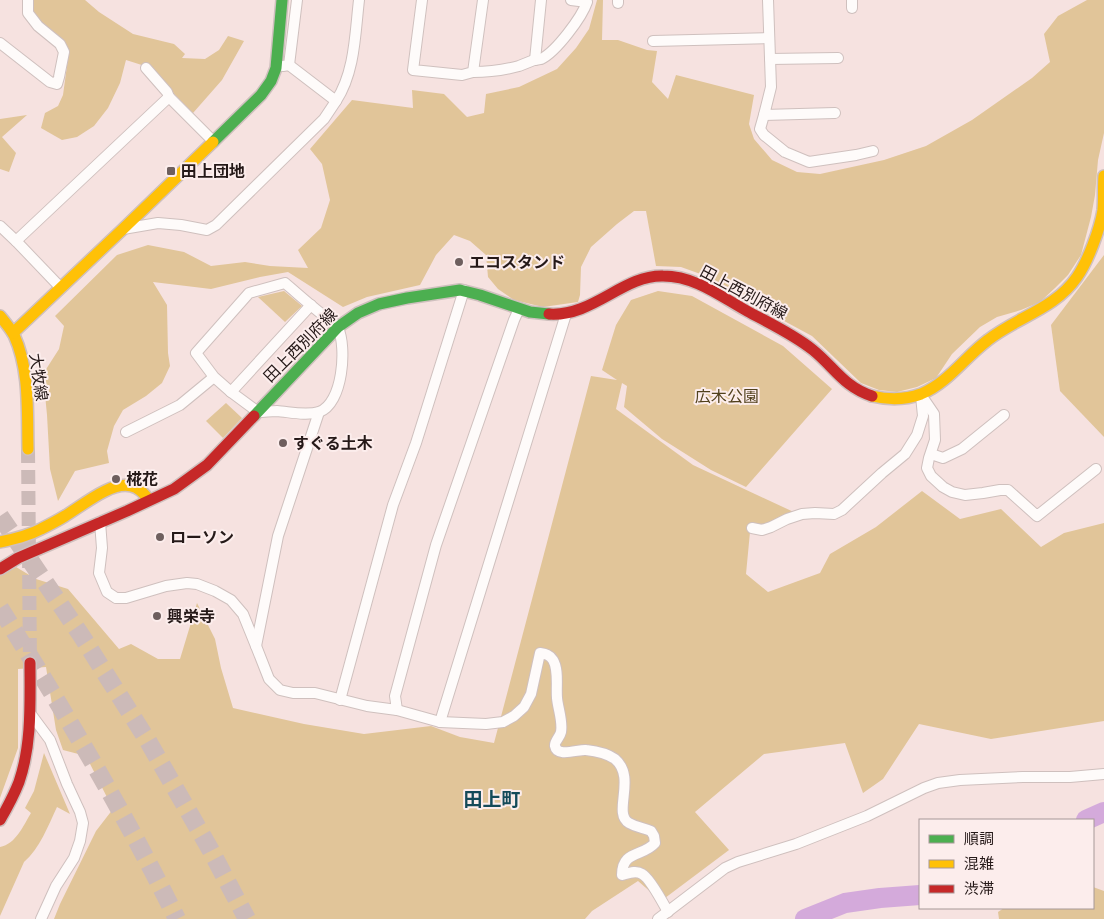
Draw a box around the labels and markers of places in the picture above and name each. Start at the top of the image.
place label: 田上団地 [181,162,245,181]
marker: 田上団地 [165,165,177,177]
place label: エコスタンド [469,253,565,272]
marker: エコスタンド [453,256,465,268]
place label: すぐる土木 [293,434,373,453]
marker: すぐる土木 [277,437,289,449]
place label: 椛花 [126,470,158,489]
marker: 椛花 [110,473,122,485]
place label: ローソン [170,528,234,547]
marker: ローソン [154,531,166,543]
place label: 興栄寺 [167,607,215,626]
marker: 興栄寺 [151,610,163,622]

